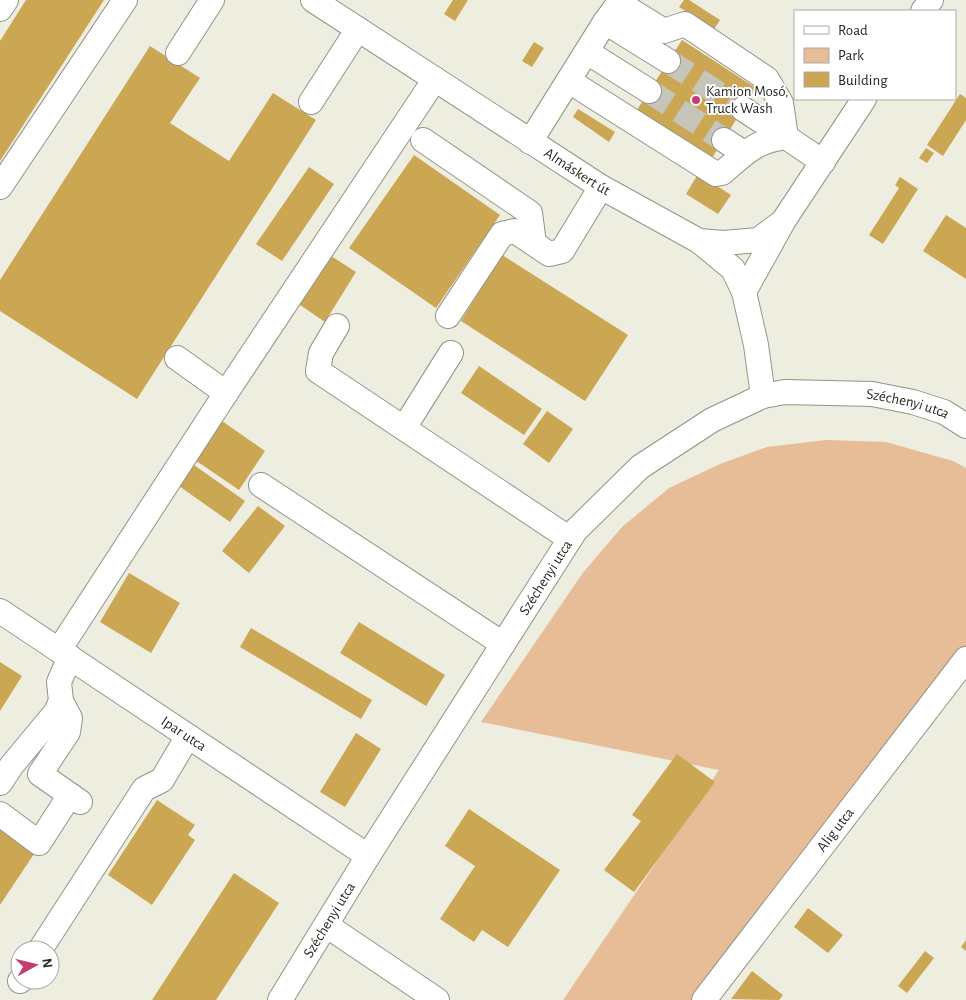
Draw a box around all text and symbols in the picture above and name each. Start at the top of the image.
legend [794,10,956,100]
text: Road [838,23,868,38]
text: Park [838,48,864,63]
text: Building [838,73,888,88]
place label: Kamion Mosó, Truck Wash [706,84,788,116]
marker: Kamion Mosó, Truck Wash [690,94,702,106]
street label: Almáskert út [541,145,613,199]
street label: Széchenyi utca [866,387,952,422]
street label: Széchenyi utca [517,538,575,618]
street label: Ipar utca [158,714,209,754]
street label: Alig utca [814,805,857,854]
street label: Széchenyi utca [301,880,358,960]
north arrow [10,940,60,990]
text: N [39,958,54,969]

